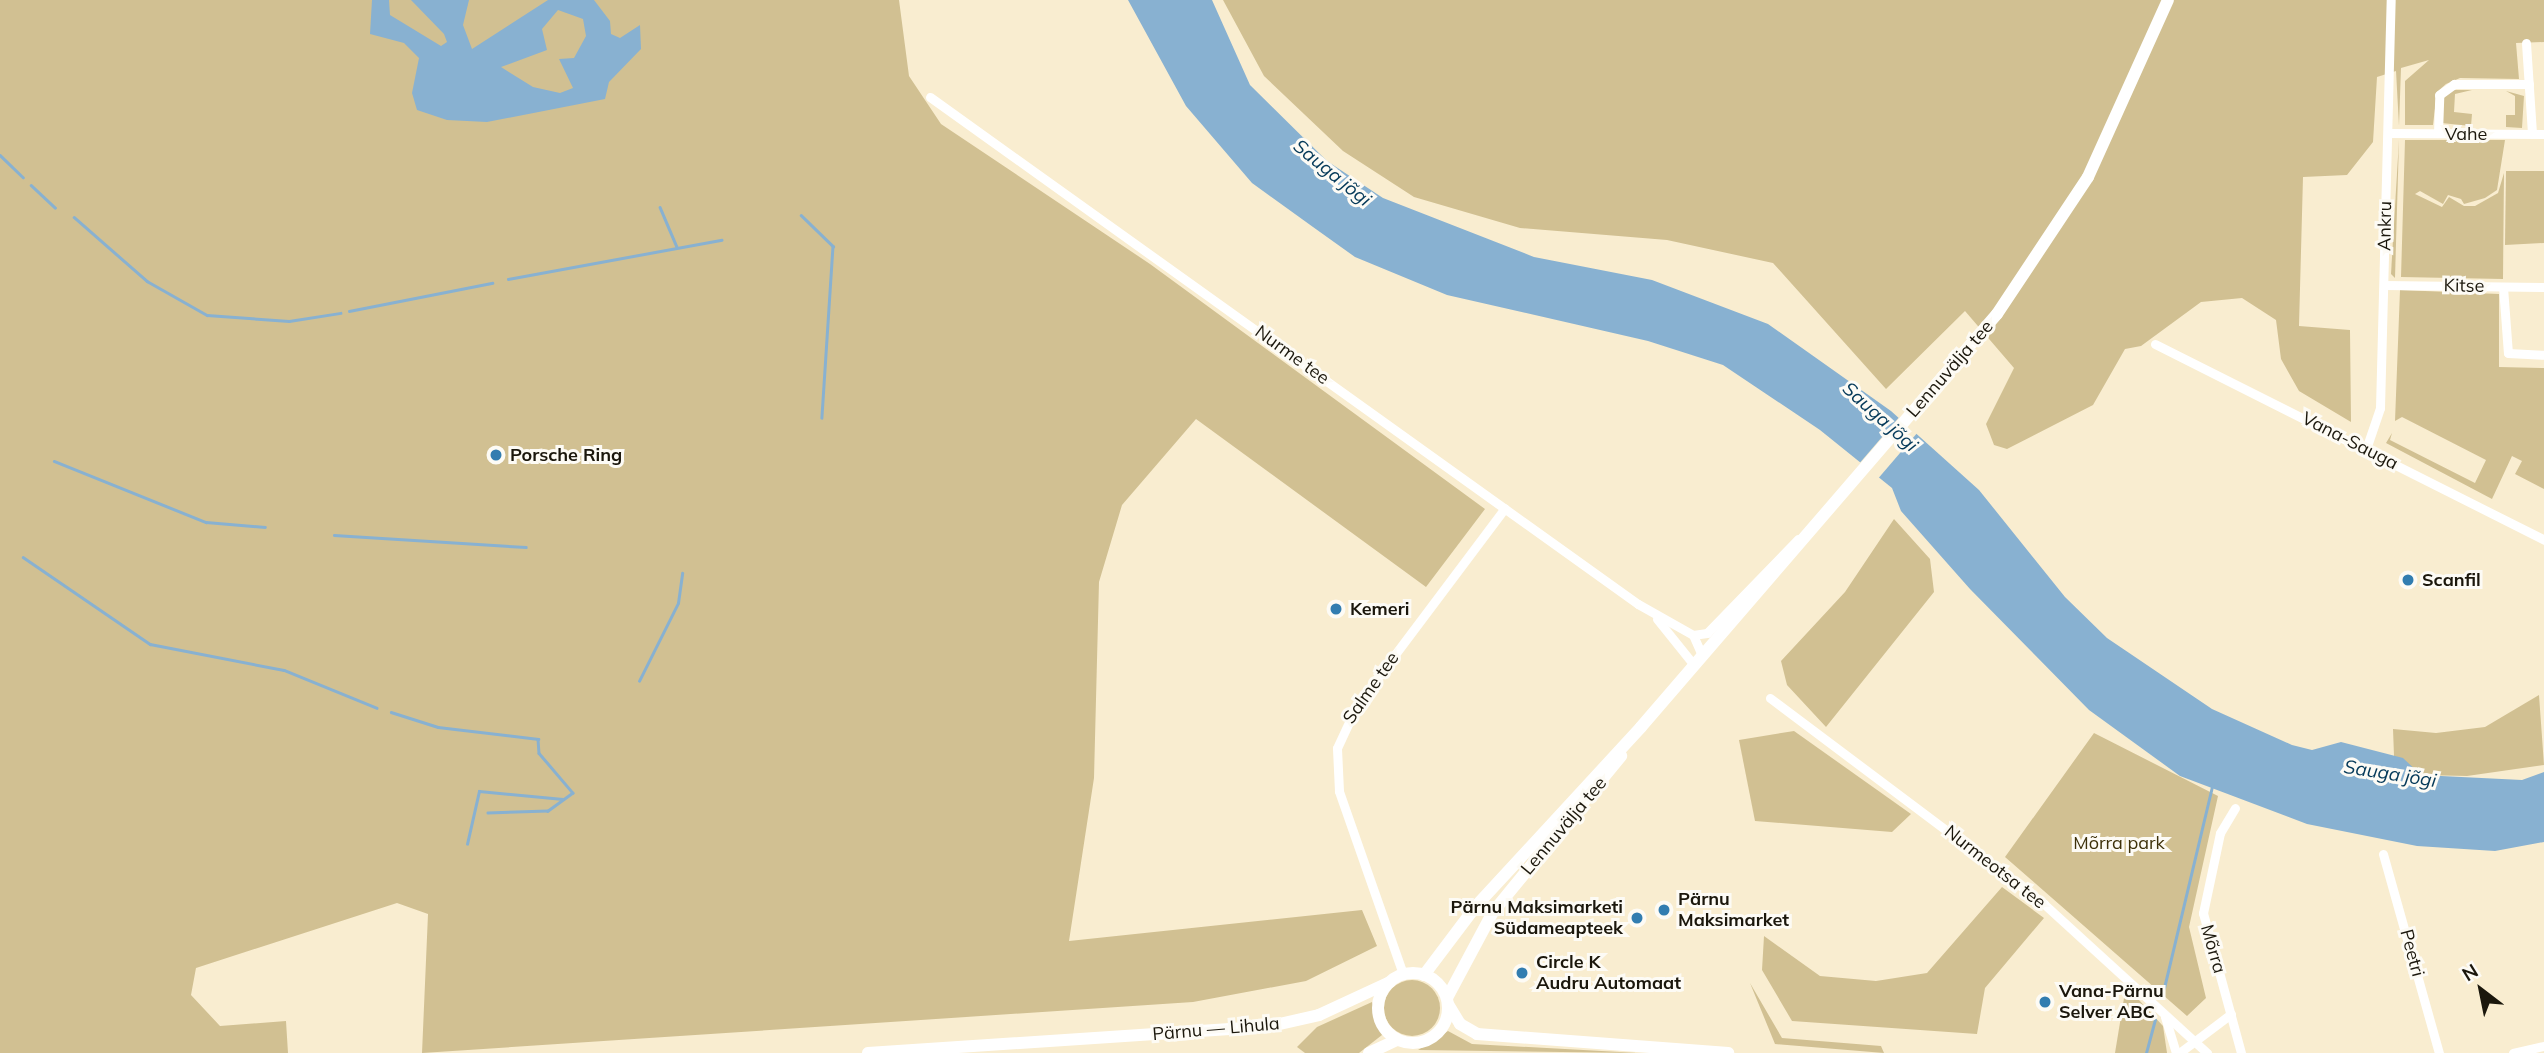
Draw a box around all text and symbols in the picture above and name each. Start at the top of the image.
street label: Vahe [2445,123,2487,145]
water label: Sauga jõgi [1289,135,1375,211]
street label: Ankru [2374,201,2396,251]
street label: Kitse [2443,275,2485,297]
street label: Lennuvälja tee [1902,316,1998,422]
street label: Nurme tee [1251,321,1333,389]
water label: Sauga jõgi [1838,377,1922,457]
street label: Vana-Sauga [2298,408,2402,474]
place label: Porsche Ring [510,444,622,466]
marker: Porsche Ring [488,447,504,463]
place label: Scanfil [2422,569,2481,591]
marker: Scanfil [2400,572,2416,588]
place label: Kemeri [1350,598,1409,620]
marker: Kemeri [1328,601,1344,617]
street label: Salme tee [1339,648,1403,728]
water label: Sauga jõgi [2342,755,2438,793]
street label: Lennuvälja tee [1517,773,1611,879]
street label: Nurmeotsa tee [1940,821,2050,913]
park label: Mõrra park [2073,832,2165,854]
place label: Pärnu Maksimarket [1678,889,1789,932]
place label: Pärnu Maksimarketi Südameapteek [1450,897,1623,940]
marker: Pärnu Maksimarket [1656,902,1672,918]
marker: Pärnu Maksimarketi Südameapteek [1629,910,1645,926]
street label: Mõrra [2196,922,2230,976]
street label: Peetri [2395,927,2429,979]
place label: Circle K Audru Automaat [1536,952,1681,995]
north arrow [2446,955,2516,1025]
text: N [2457,958,2482,986]
marker: Circle K Audru Automaat [1514,965,1530,981]
place label: Vana-Pärnu Selver ABC [2059,981,2164,1024]
marker: Vana-Pärnu Selver ABC [2037,994,2053,1010]
street label: Pärnu — Lihula [1151,1013,1281,1045]

